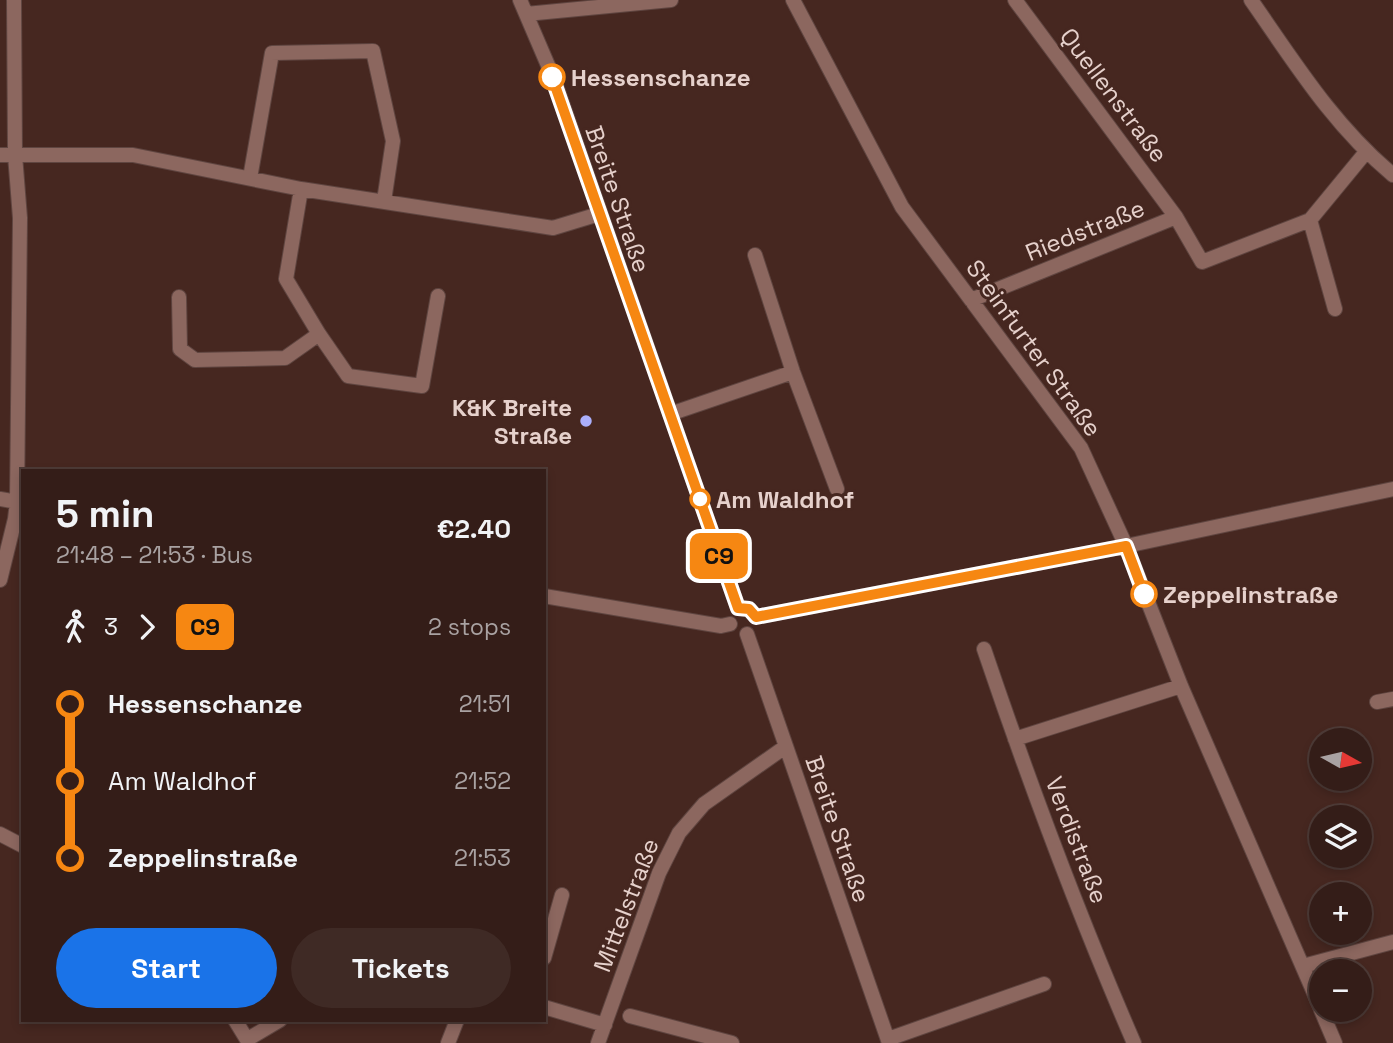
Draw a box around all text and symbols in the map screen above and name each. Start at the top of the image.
street label: Quellenstraße [1053,21,1175,169]
place label: Hessenschanze [571,62,751,93]
marker: Hessenschanze [539,64,565,90]
street label: Breite Straße [578,122,658,276]
street label: Riedstraße [1021,192,1149,268]
street label: Steinfurter Straße [959,253,1109,443]
place label: K&K Breite Straße [452,392,572,451]
marker: K&K Breite Straße [578,413,594,429]
place label: Am Waldhof [716,484,854,515]
marker: Am Waldhof [690,489,710,509]
text: 5 min [56,490,154,538]
text: €2.40 [437,512,511,546]
line badge: C9 [688,533,750,579]
text: 21:48 – 21:53 · Bus [56,540,253,570]
text: C9 [704,540,734,571]
place label: Zeppelinstraße [1163,579,1338,610]
marker: Zeppelinstraße [1131,581,1157,607]
icon: walk [56,608,94,646]
icon: forward [128,608,166,646]
text: C9 [190,611,220,642]
text: 3 [104,612,118,642]
text: 2 stops [428,612,511,642]
text: Hessenschanze [108,687,303,721]
text: 21:51 [459,689,511,719]
north arrow [1309,728,1372,791]
map controls [1309,728,1372,1022]
street label: Breite Straße [798,752,878,906]
text: Am Waldhof [108,764,257,798]
text: 21:52 [454,766,511,796]
street label: Verdistraße [1039,772,1115,908]
button: layers [1309,805,1372,868]
street label: Mittelstraße [586,834,666,976]
text: Zeppelinstraße [108,841,298,875]
text: 21:53 [454,843,511,873]
button: + [1309,882,1372,945]
button: Start [56,928,277,1008]
button: Tickets [291,928,511,1008]
button: − [1309,959,1372,1022]

